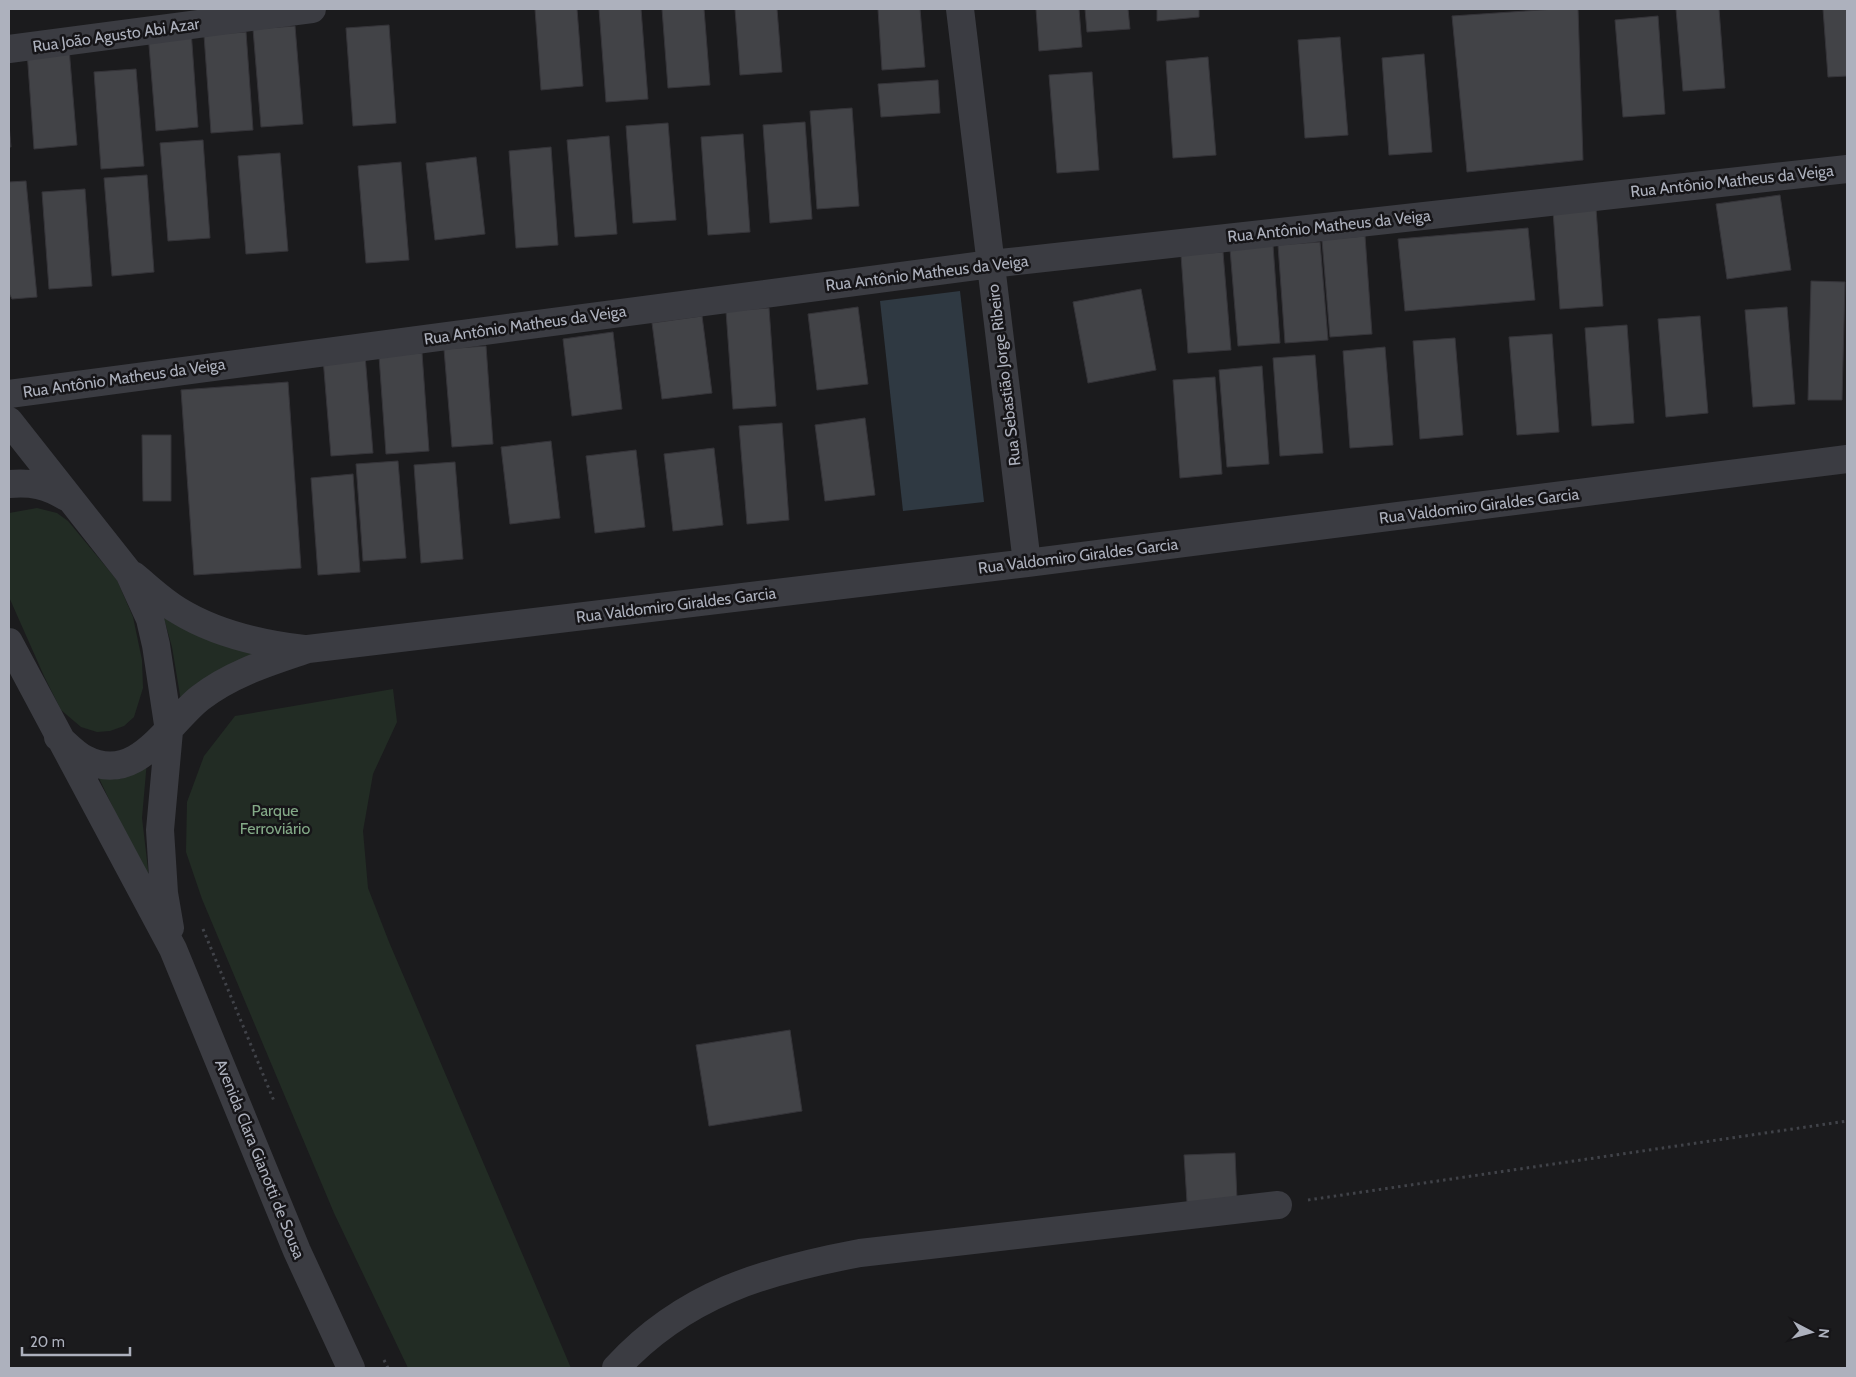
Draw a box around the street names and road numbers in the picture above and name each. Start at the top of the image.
street label: Rua João Agusto Abi Azar [31,14,202,56]
street label: Rua Antônio Matheus da Veiga [1629,161,1835,201]
street label: Rua Antônio Matheus da Veiga [1226,206,1432,246]
street label: Rua Antônio Matheus da Veiga [825,251,1030,295]
street label: Rua Sebastião Jorge Ribeiro [983,283,1025,467]
street label: Rua Antônio Matheus da Veiga [423,301,628,349]
street label: Rua Antônio Matheus da Veiga [22,354,227,402]
street label: Rua Valdomiro Giraldes Garcia [1378,484,1580,528]
street label: Rua Valdomiro Giraldes Garcia [977,534,1179,578]
street label: Rua Valdomiro Giraldes Garcia [575,583,777,627]
street label: Avenida Clara Gianotti de Sousa [211,1056,309,1262]

